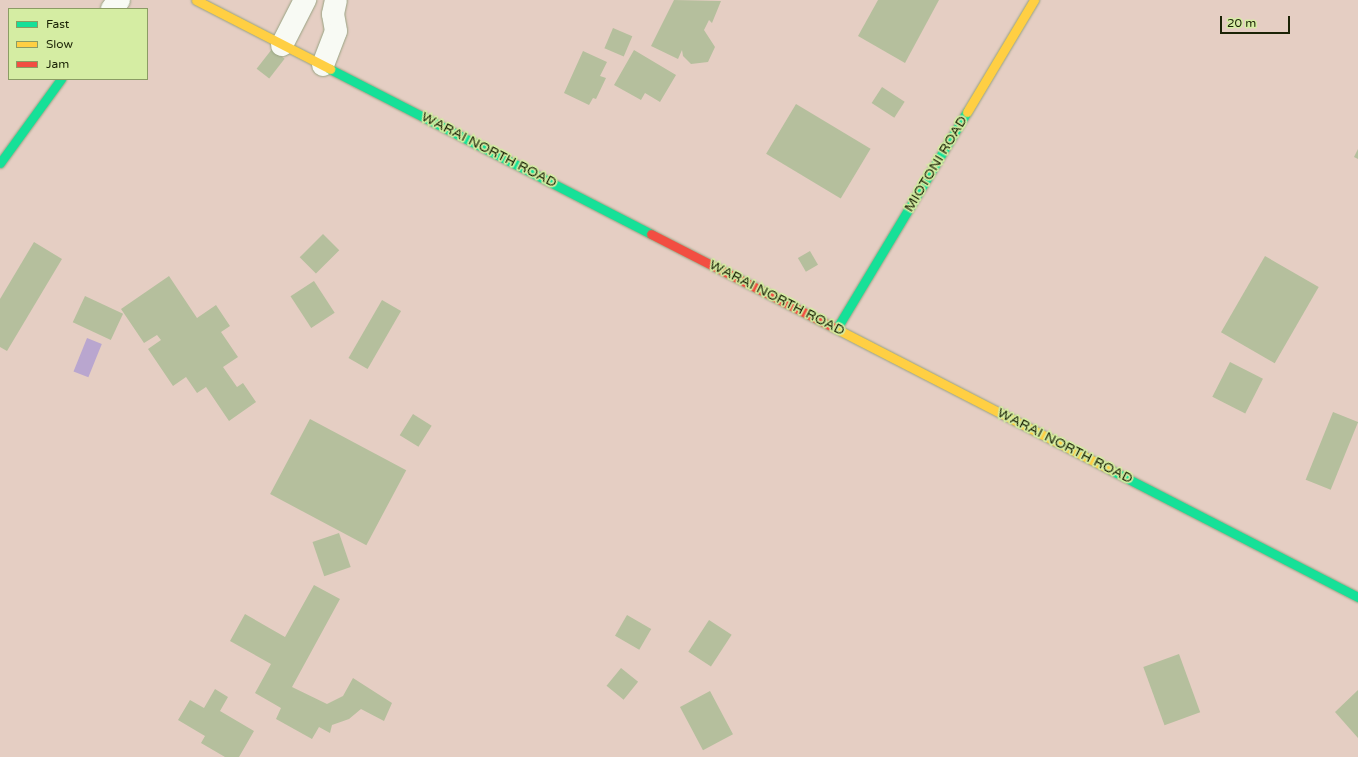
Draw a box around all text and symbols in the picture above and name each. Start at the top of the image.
legend [8,8,148,80]
scale bar [1222,8,1292,34]
text: 20 m [1227,16,1256,30]
text: Fast [46,17,69,31]
text: Slow [46,37,73,51]
text: Jam [46,57,69,71]
street label: WARAI NORTH ROAD [418,108,560,192]
street label: MIOTONI ROAD [901,113,971,215]
street label: WARAI NORTH ROAD [706,256,848,340]
street label: WARAI NORTH ROAD [994,404,1136,488]

